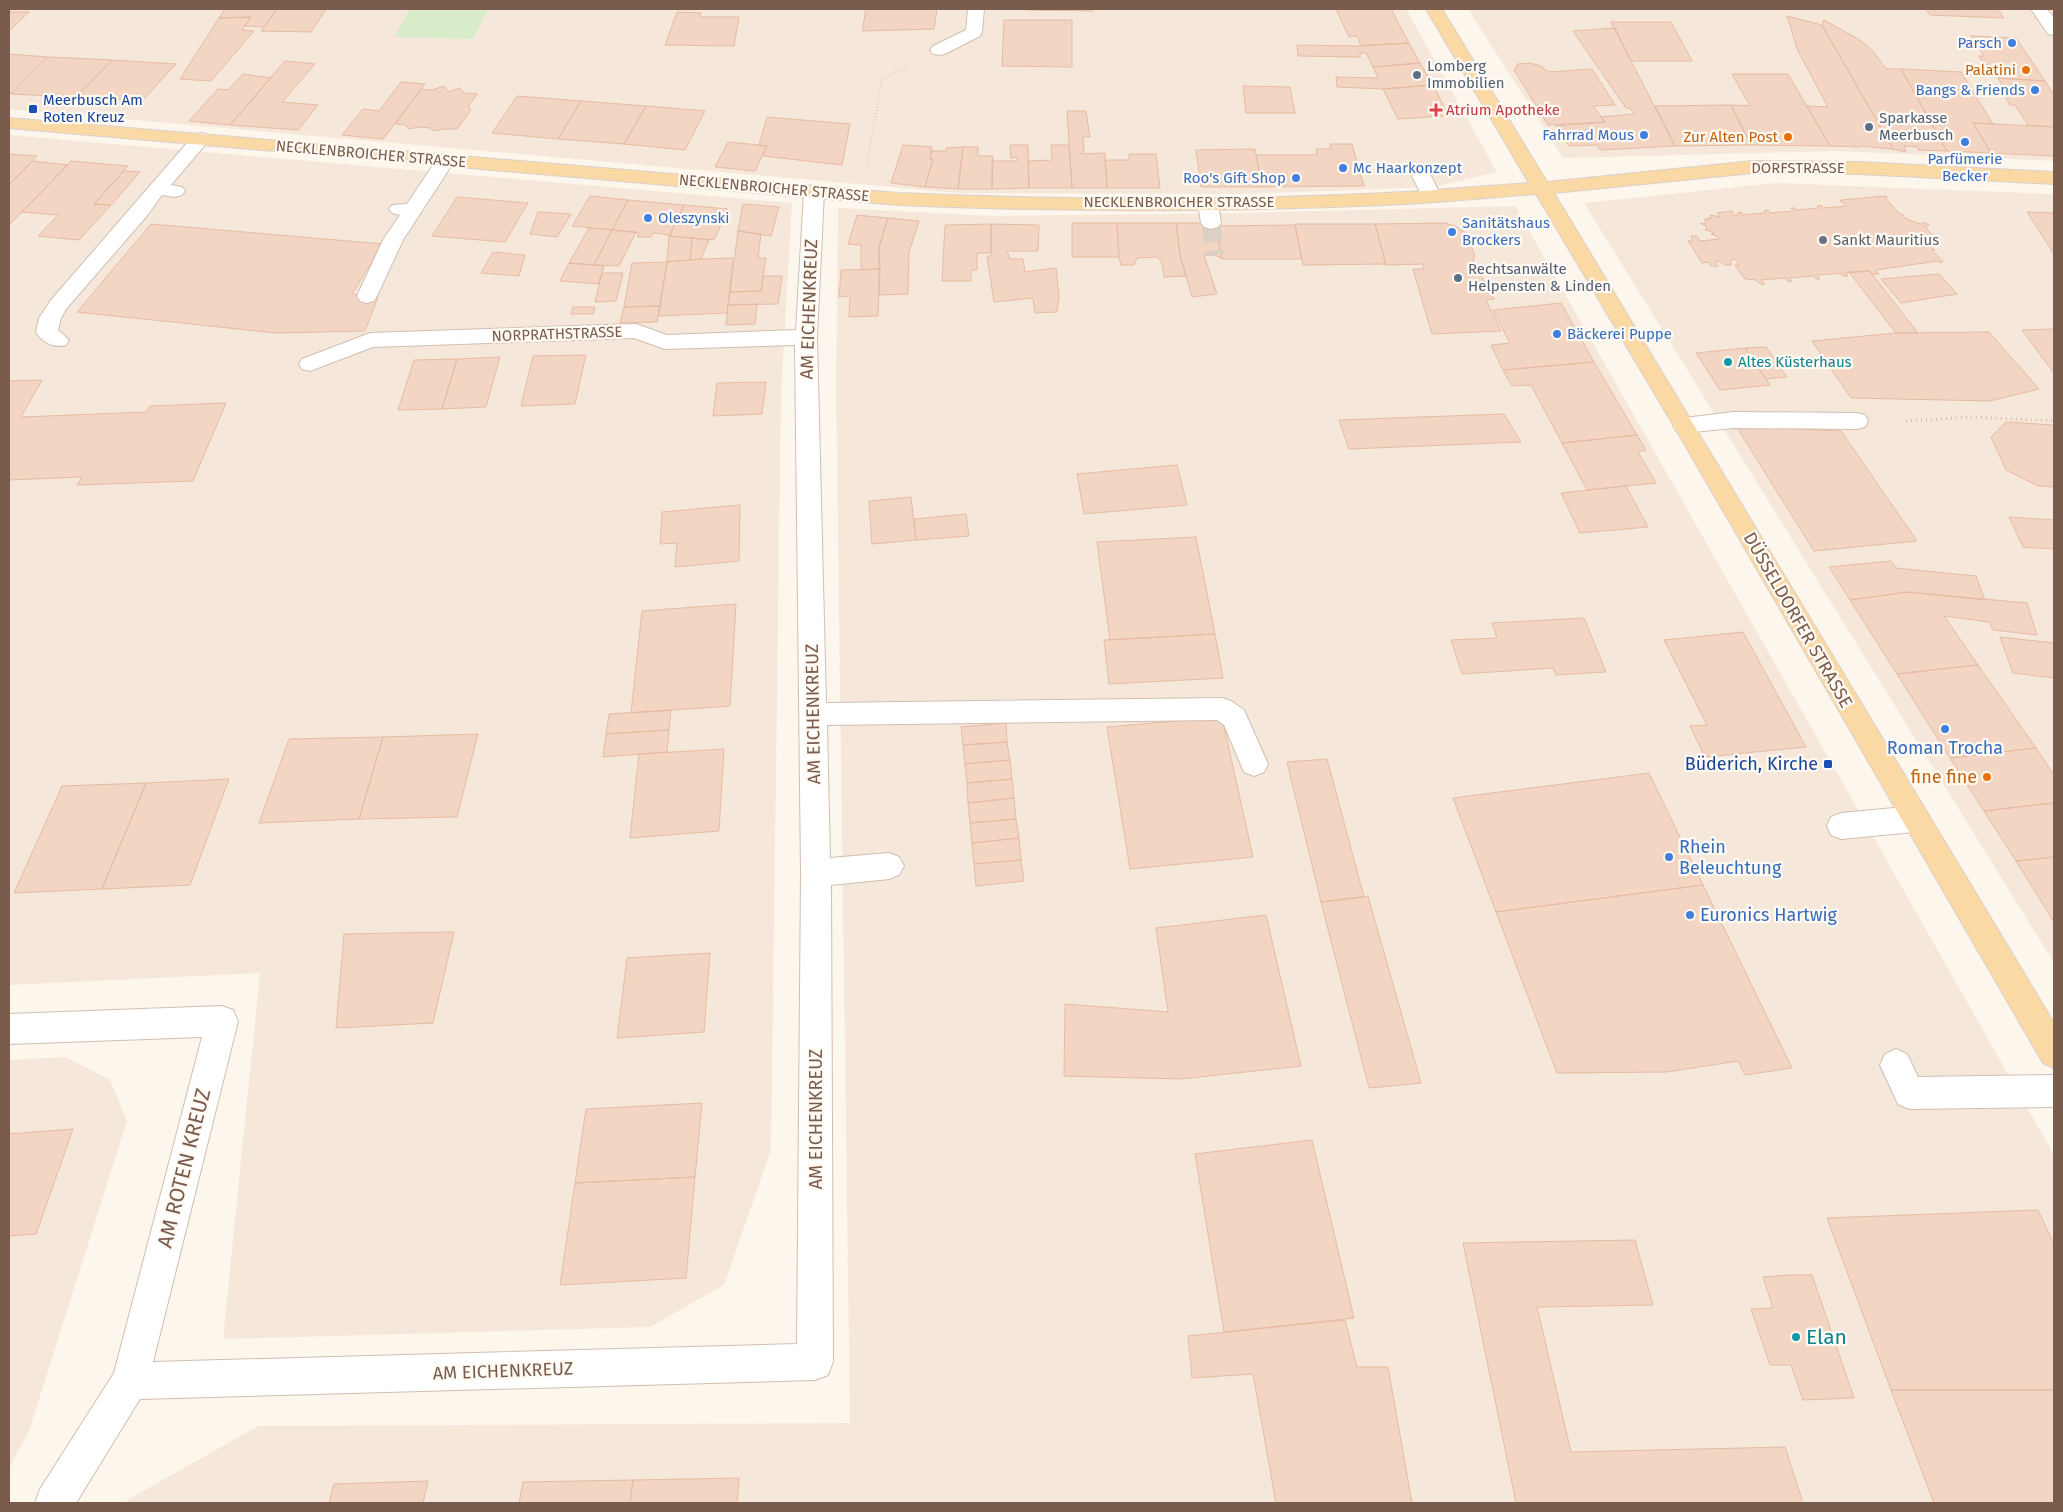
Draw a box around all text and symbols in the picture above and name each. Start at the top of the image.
place label: Parsch [1957,34,2002,52]
marker: Parsch [2006,37,2018,49]
place label: Lomberg Immobilien [1427,57,1505,92]
place label: Palatini [1965,61,2016,79]
marker: Palatini [2020,64,2032,76]
marker: Lomberg Immobilien [1411,69,1423,81]
place label: Bangs & Friends [1916,81,2025,99]
marker: Bangs & Friends [2029,84,2041,96]
place label: Meerbusch Am Roten Kreuz [43,91,143,126]
place label: Atrium Apotheke [1446,101,1560,119]
marker: Meerbusch Am Roten Kreuz [27,103,39,115]
marker: Atrium Apotheke [1430,104,1442,116]
place label: Sparkasse Meerbusch [1879,109,1953,144]
marker: Sparkasse Meerbusch [1863,121,1875,133]
place label: Fahrrad Mous [1542,126,1634,144]
place label: Zur Alten Post [1683,128,1779,146]
marker: Fahrrad Mous [1638,129,1650,141]
marker: Zur Alten Post [1782,131,1794,143]
marker: Parfümerie Becker [1959,136,1971,148]
street label: NECKLENBROICHER STRASSE [275,137,467,171]
place label: Parfümerie Becker [1928,150,2002,185]
place label: Mc Haarkonzept [1353,159,1463,177]
street label: DORFSTRASSE [1751,159,1845,177]
marker: Mc Haarkonzept [1337,162,1349,174]
place label: Roo's Gift Shop [1183,169,1286,187]
street label: NECKLENBROICHER STRASSE [678,171,870,205]
marker: Roo's Gift Shop [1290,172,1302,184]
street label: NECKLENBROICHER STRASSE [1083,193,1275,211]
place label: Oleszynski [658,209,730,227]
marker: Oleszynski [642,212,654,224]
place label: Sanitätshaus Brockers [1462,214,1550,249]
marker: Sanitätshaus Brockers [1446,226,1458,238]
place label: Sankt Mauritius [1833,231,1939,249]
marker: Sankt Mauritius [1817,234,1829,246]
street label: AM EICHENKREUZ [796,238,822,380]
place label: Rechtsanwälte Helpensten & Linden [1468,260,1611,295]
marker: Rechtsanwälte Helpensten & Linden [1452,272,1464,284]
street label: NORPRATHSTRASSE [491,323,623,345]
place label: Bäckerei Puppe [1567,325,1672,343]
marker: Bäckerei Puppe [1551,328,1563,340]
place label: Altes Küsterhaus [1738,353,1852,371]
marker: Altes Küsterhaus [1722,356,1734,368]
street label: DÜSSELDORFER STRASSE [1739,528,1857,712]
street label: AM EICHENKREUZ [801,644,825,784]
marker: Roman Trocha [1939,723,1951,735]
place label: Roman Trocha [1887,737,2003,759]
place label: Büderich, Kirche [1685,753,1818,775]
marker: Büderich, Kirche [1822,758,1834,770]
place label: fine fine [1911,766,1977,788]
marker: fine fine [1981,771,1993,783]
place label: Rhein Beleuchtung [1679,836,1782,879]
marker: Rhein Beleuchtung [1663,851,1675,863]
place label: Euronics Hartwig [1700,904,1838,926]
marker: Euronics Hartwig [1684,909,1696,921]
street label: AM EICHENKREUZ [805,1049,827,1189]
street label: AM ROTEN KREUZ [152,1086,216,1250]
place label: Elan [1806,1324,1847,1350]
marker: Elan [1790,1331,1802,1343]
street label: AM EICHENKREUZ [432,1358,574,1384]

